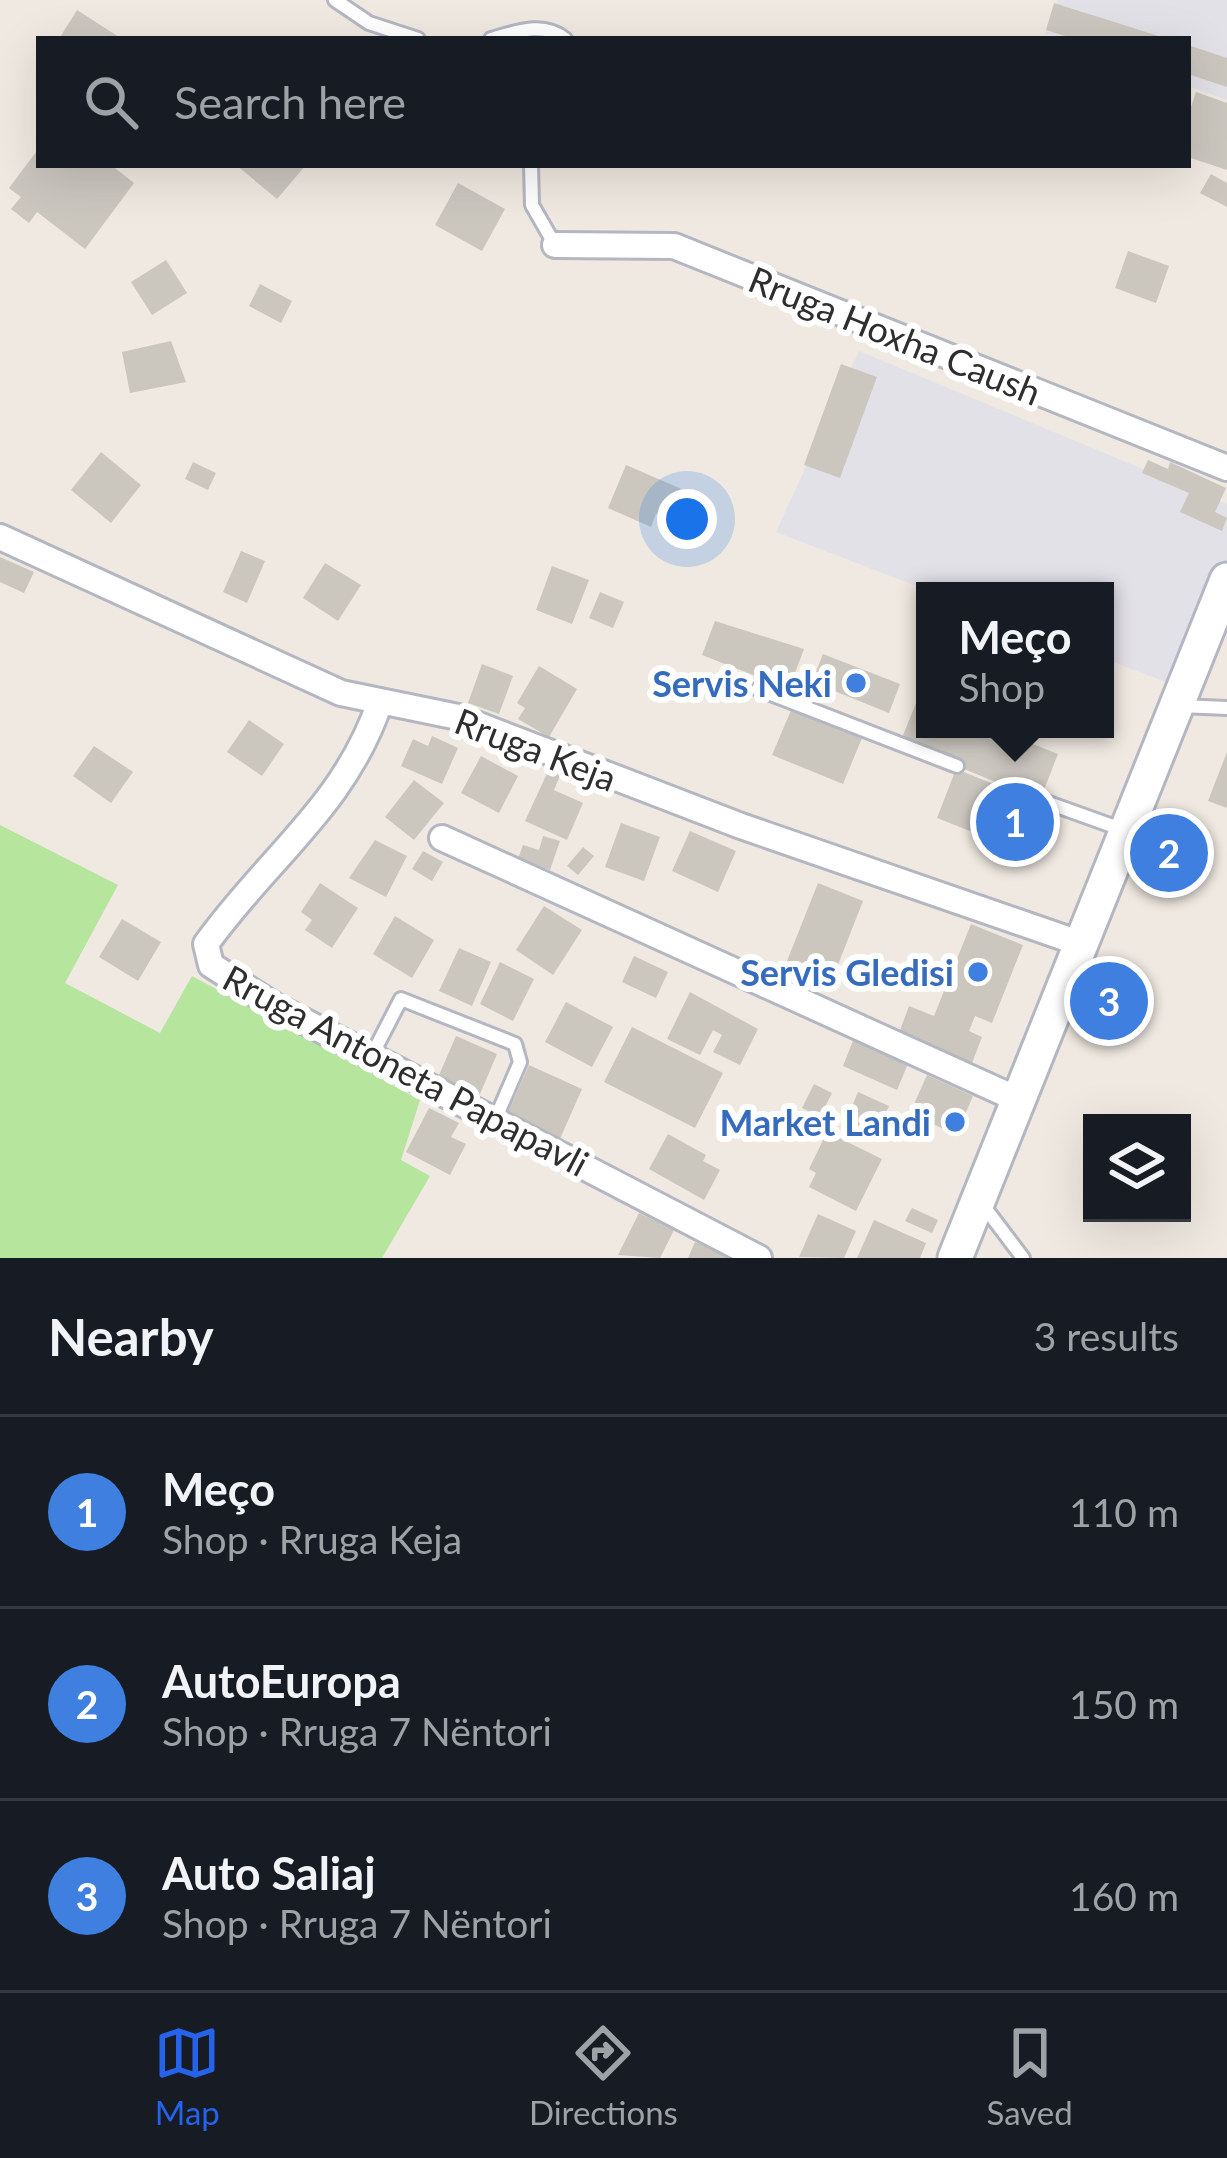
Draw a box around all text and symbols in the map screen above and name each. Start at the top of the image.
search box [36,36,1191,168]
icon: search [78,69,144,135]
text: Search here [174,75,406,129]
street label: Rruga Hoxha Caush [743,256,1047,414]
your location [657,489,717,549]
popup [916,582,1114,738]
text: Meço [958,610,1072,664]
place label: Servis Neki [652,661,832,705]
text: Shop [958,664,1045,710]
marker: Servis Neki [843,670,869,696]
street label: Rruga Keja [449,698,623,800]
pin: 1 [976,777,1054,867]
pin: 2 [1130,808,1208,898]
place label: Servis Gledisi [740,950,954,994]
street label: Rruga Antoneta Papapavli [216,955,596,1185]
pin: 3 [1070,956,1148,1046]
marker: Servis Gledisi [965,959,991,985]
place label: Market Landi [719,1100,931,1144]
marker: Market Landi [942,1109,968,1135]
map controls [1083,1114,1191,1222]
button: layers [1083,1114,1191,1222]
text: Nearby [48,1306,214,1367]
text: 3 results [1034,1313,1179,1359]
text: Meço [162,1462,275,1516]
text: 1 [76,1489,98,1535]
text: 110 m [1069,1489,1179,1535]
text: Shop · Rruga Keja [162,1516,462,1562]
text: AutoEuropa [162,1654,401,1708]
text: 2 [76,1681,98,1727]
text: 150 m [1069,1681,1179,1727]
text: Shop · Rruga 7 Nëntori [162,1708,552,1754]
text: Auto Saliaj [162,1846,376,1900]
text: 3 [76,1873,98,1919]
text: 160 m [1069,1873,1179,1919]
text: Shop · Rruga 7 Nëntori [162,1900,552,1946]
tab: Map [154,2020,220,2132]
tab: Directions [529,2020,678,2132]
tab: Saved [986,2020,1073,2132]

